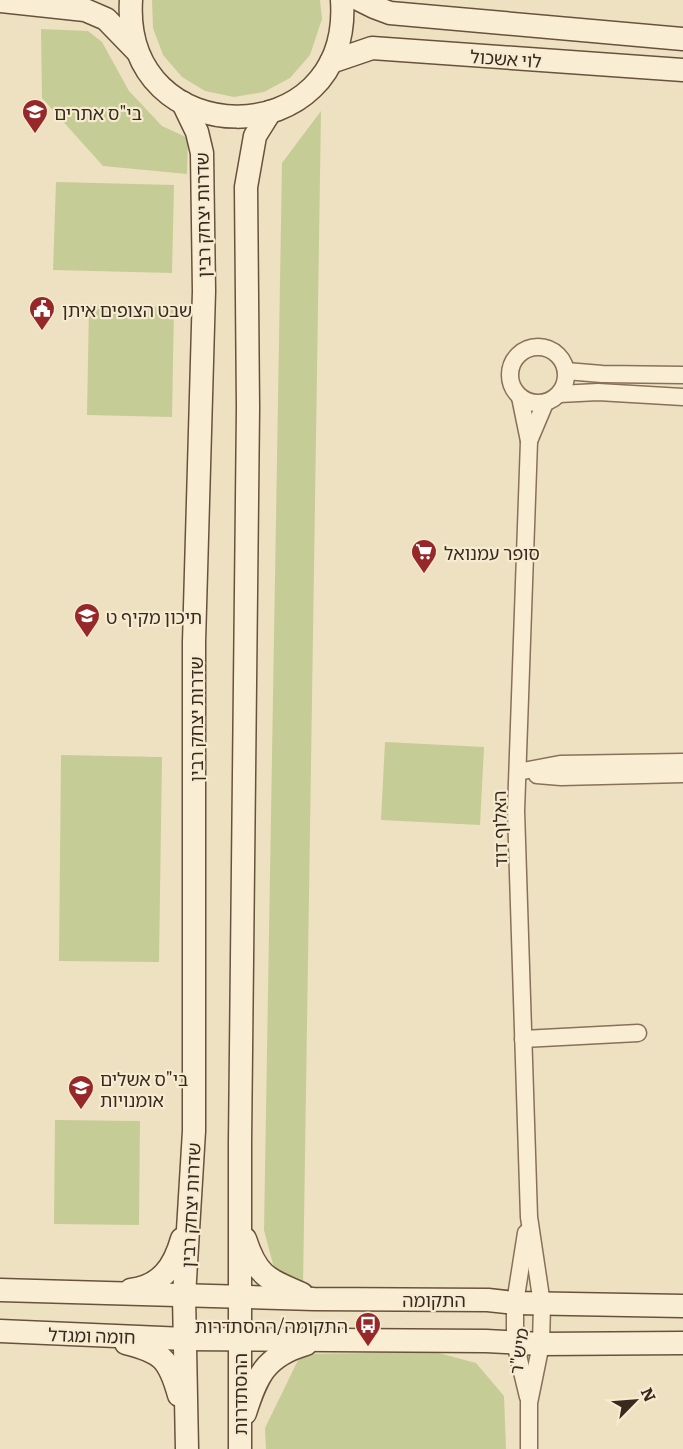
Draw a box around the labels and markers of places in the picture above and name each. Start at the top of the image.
school or university icon: בי"ס אתרים [20,97,50,135]
place label: בי"ס אתרים [54,99,142,126]
public building icon: שבט הצופים איתן [27,294,57,332]
place label: שבט הצופים איתן [62,296,192,323]
supermarket icon: סופר עמנואל [409,537,439,575]
place label: סופר עמנואל [444,539,540,566]
school or university icon: תיכון מקיף ט [72,601,102,639]
place label: תיכון מקיף ט [106,603,202,630]
place label: בי"ס אשלים אומנויות [100,1065,188,1113]
school or university icon: בי"ס אשלים אומנויות [66,1073,96,1111]
bus stop icon: התקומה/ההסתדרות [353,1310,383,1348]
place label: התקומה/ההסתדרות [195,1312,348,1339]

